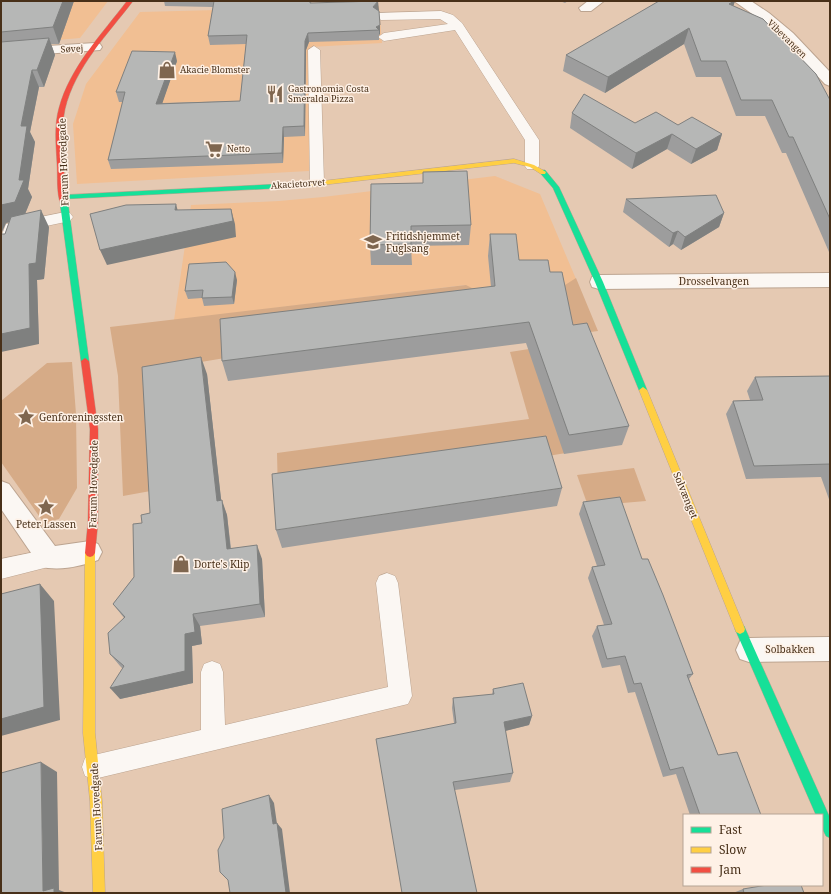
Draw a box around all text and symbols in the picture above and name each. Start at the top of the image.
street label: Vibevangen [765,16,810,61]
street label: Søvej [60,41,84,56]
shop icon: Akacie Blomster [157,60,177,80]
place label: Akacie Blomster [180,63,251,76]
place label: Gastronomia Costa Smeralda Pizza [288,82,369,105]
restaurant icon: Gastronomia Costa Smeralda Pizza [265,84,285,104]
street label: Farum Hovedgade [54,118,72,206]
supermarket icon: Netto [204,139,224,159]
place label: Netto [227,142,250,155]
street label: Akacietorvet [270,175,326,192]
place label: Fritidshjemmet Fuglsang [386,229,460,255]
school or university icon: Fritidshjemmet Fuglsang [363,232,383,252]
street label: Drosselvangen [679,274,750,288]
place icon: Genforeningssten [16,407,36,427]
place label: Genforeningssten [39,410,124,424]
street label: Farum Hovedgade [85,440,101,528]
street label: Solvænget [670,470,702,521]
place icon: Peter Lassen [36,497,56,517]
place label: Peter Lassen [16,517,77,531]
shop icon: Dorte's Klip [171,554,191,574]
place label: Dorte's Klip [194,557,249,571]
street label: Solbakken [765,642,815,656]
street label: Farum Hovedgade [87,763,105,851]
legend [683,814,823,886]
text: Fast [719,821,742,838]
text: Slow [719,841,747,858]
text: Jam [718,861,741,878]

